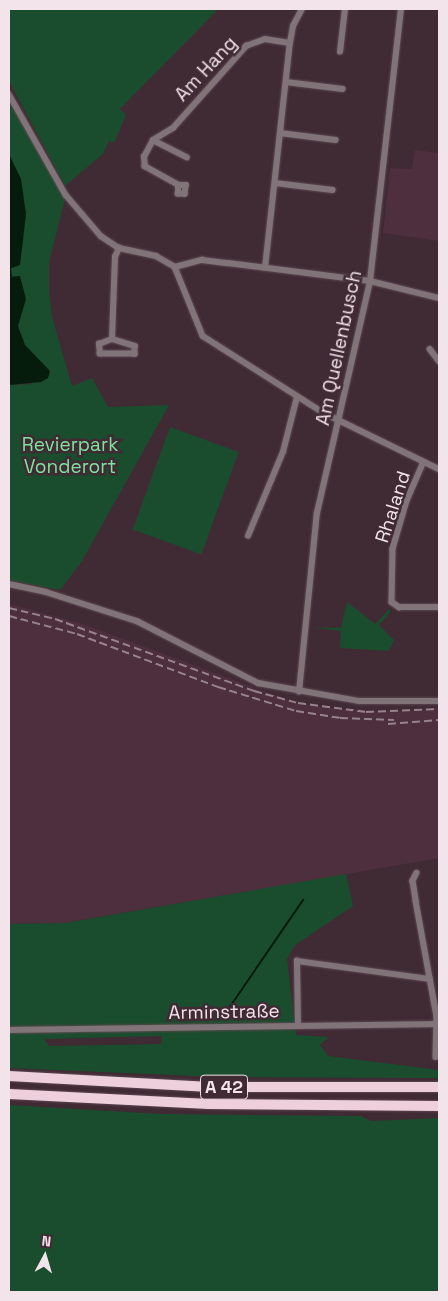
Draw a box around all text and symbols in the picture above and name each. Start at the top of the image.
street label: Am Hang [170,32,242,106]
street label: Am Quellenbusch [311,268,367,428]
park label: Revierpark Vonderort [22,434,118,478]
street label: Rhaland [371,468,415,546]
street label: Arminstraße [168,1000,280,1024]
road number: A 42 [199,1072,249,1102]
north arrow [20,1231,70,1281]
text: N [41,1232,52,1251]

